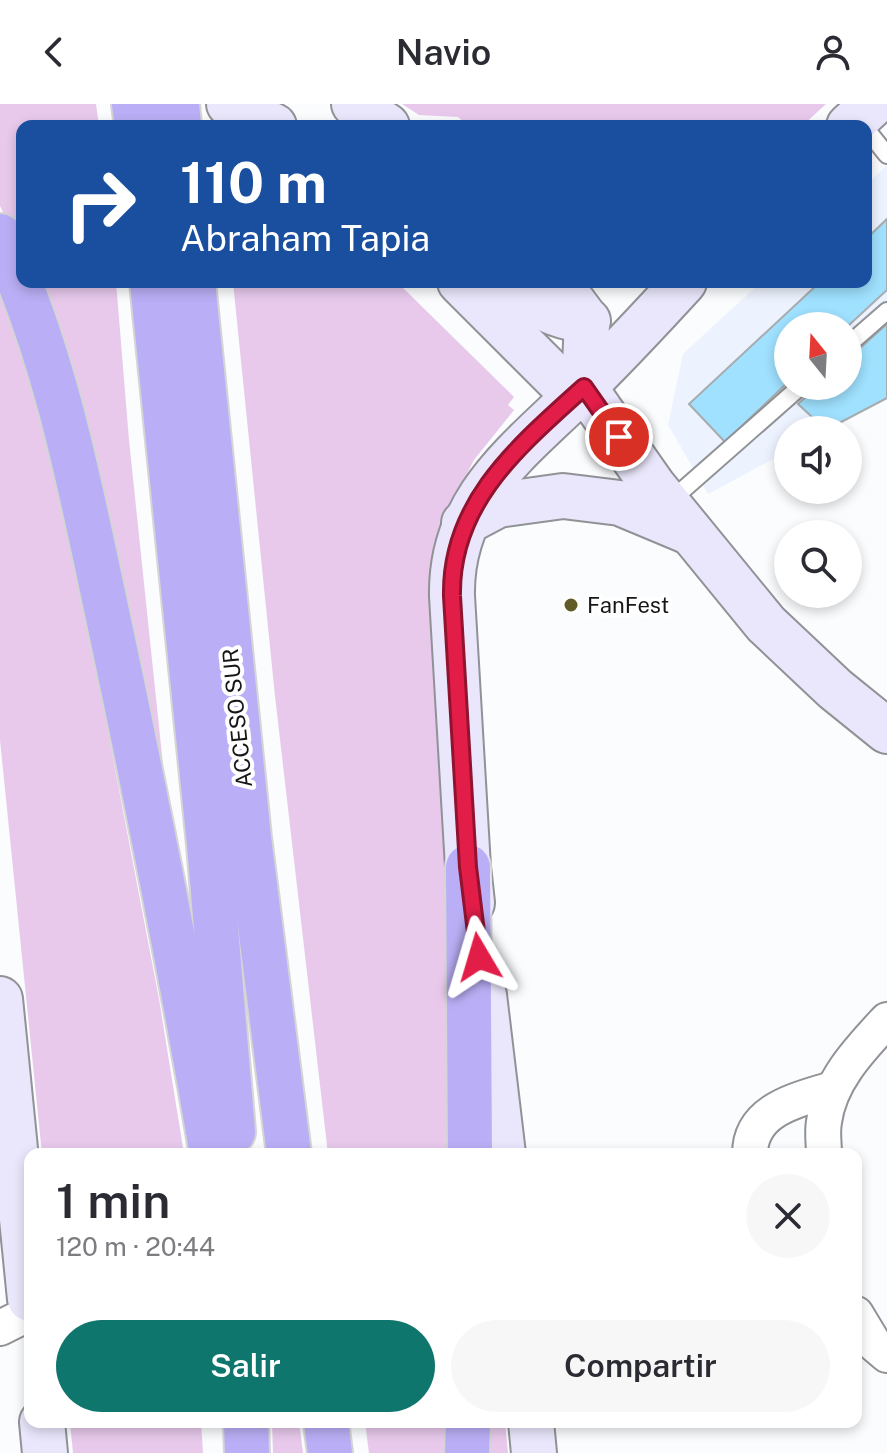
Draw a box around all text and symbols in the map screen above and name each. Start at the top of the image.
icon: back [32,30,76,74]
icon: person [811,30,855,74]
text: Navio [396,31,491,73]
text: 110 m [180,150,327,216]
icon: right [48,152,152,256]
text: Abraham Tapia [180,217,430,259]
north arrow [774,312,862,400]
map controls [774,312,862,608]
pin [585,403,653,471]
icon: arrive [597,415,641,459]
button: sound [774,416,862,504]
button: search [774,520,862,608]
place label: FanFest [587,592,669,618]
marker: FanFest [562,596,580,614]
street label: ACCESO SUR [217,647,257,789]
position arrow [437,915,521,999]
text: 1 min [56,1172,170,1229]
button: close [746,1174,830,1258]
text: 120 m · 20:44 [56,1231,215,1262]
button: Salir [56,1320,435,1412]
button: Compartir [451,1320,830,1412]

